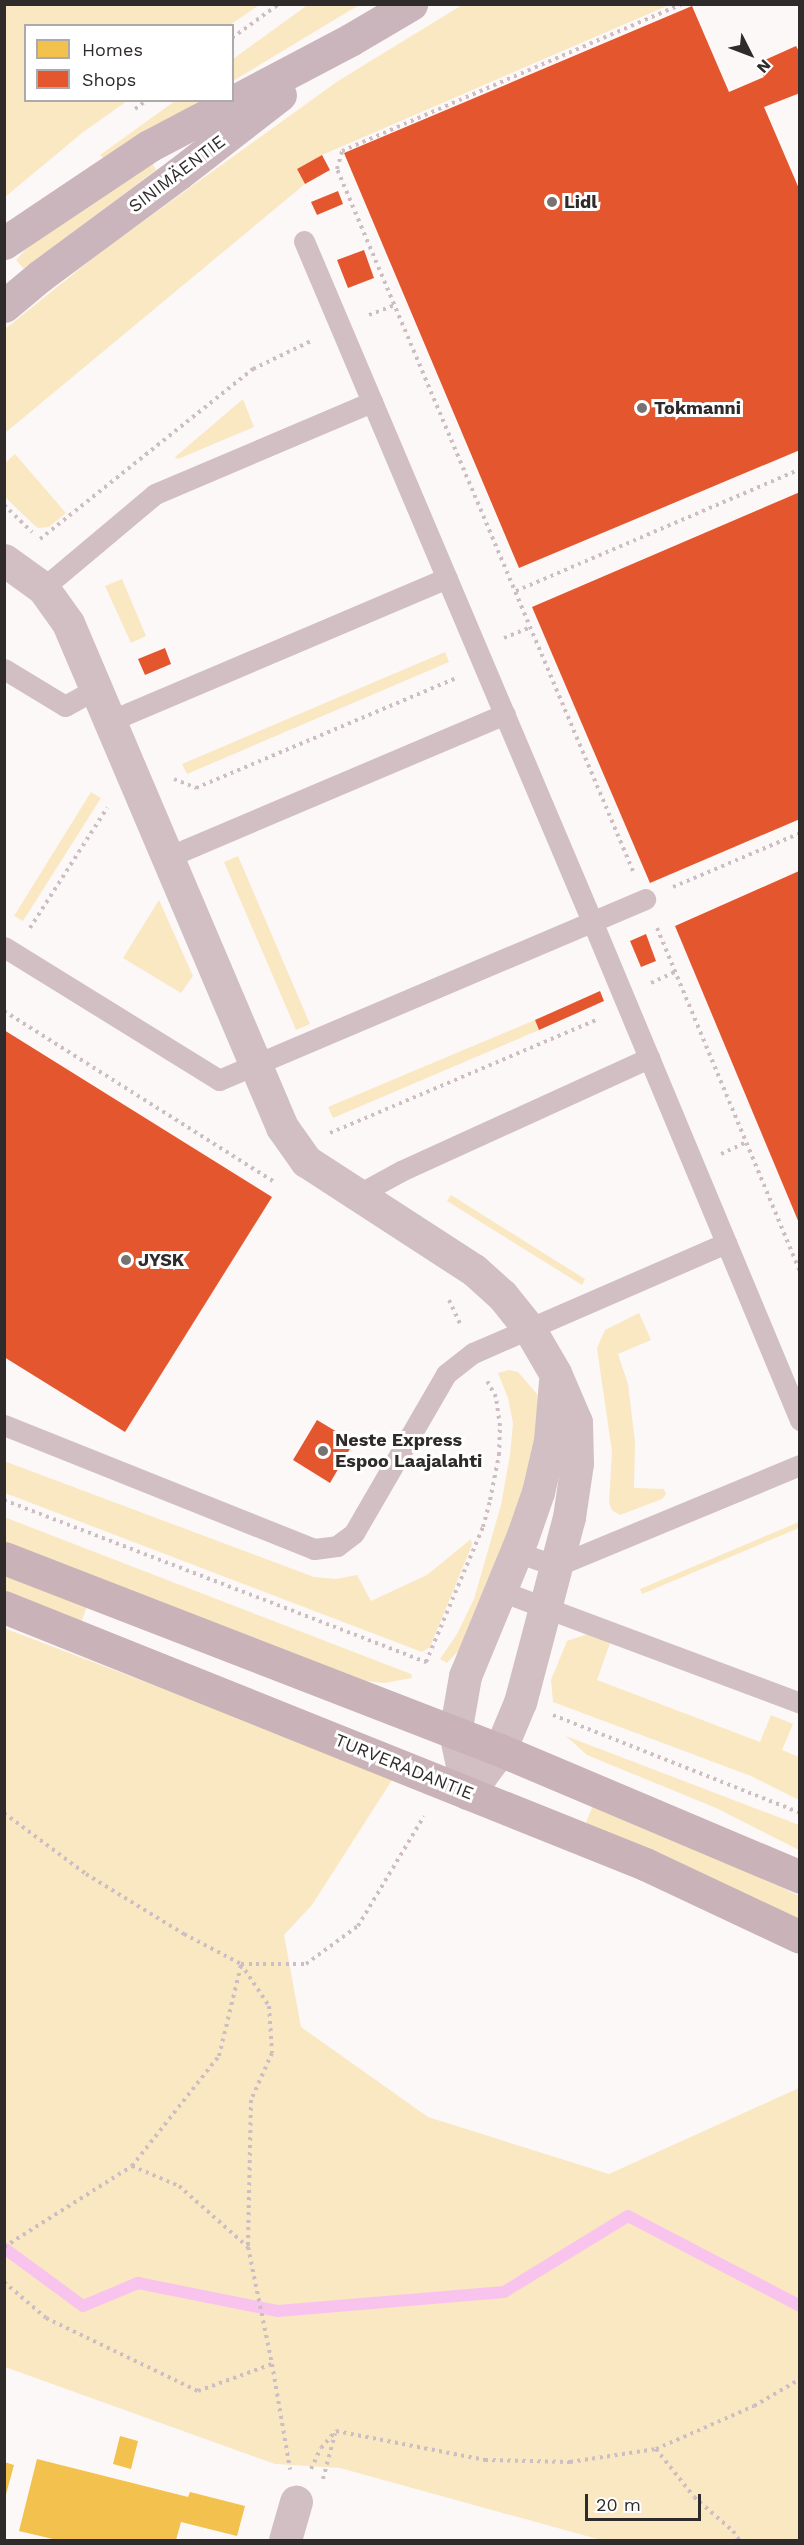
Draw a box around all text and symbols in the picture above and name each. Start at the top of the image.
legend [24,24,234,102]
north arrow [720,24,780,84]
text: Homes [82,39,143,60]
text: N [753,56,775,77]
text: Shops [82,69,136,90]
street label: SINIMÄENTIE [125,131,229,217]
place label: Lidl [564,191,597,213]
marker: Lidl [545,195,559,209]
place label: Tokmanni [654,397,741,419]
marker: Tokmanni [635,401,649,415]
place label: JYSK [138,1249,184,1271]
marker: JYSK [119,1253,133,1267]
place label: Neste Express Espoo Laajalahti [335,1430,482,1472]
marker: Neste Express Espoo Laajalahti [316,1444,330,1458]
street label: TURVERADANTIE [331,1729,477,1805]
scale bar [588,2482,704,2520]
text: 20 m [596,2494,641,2515]

